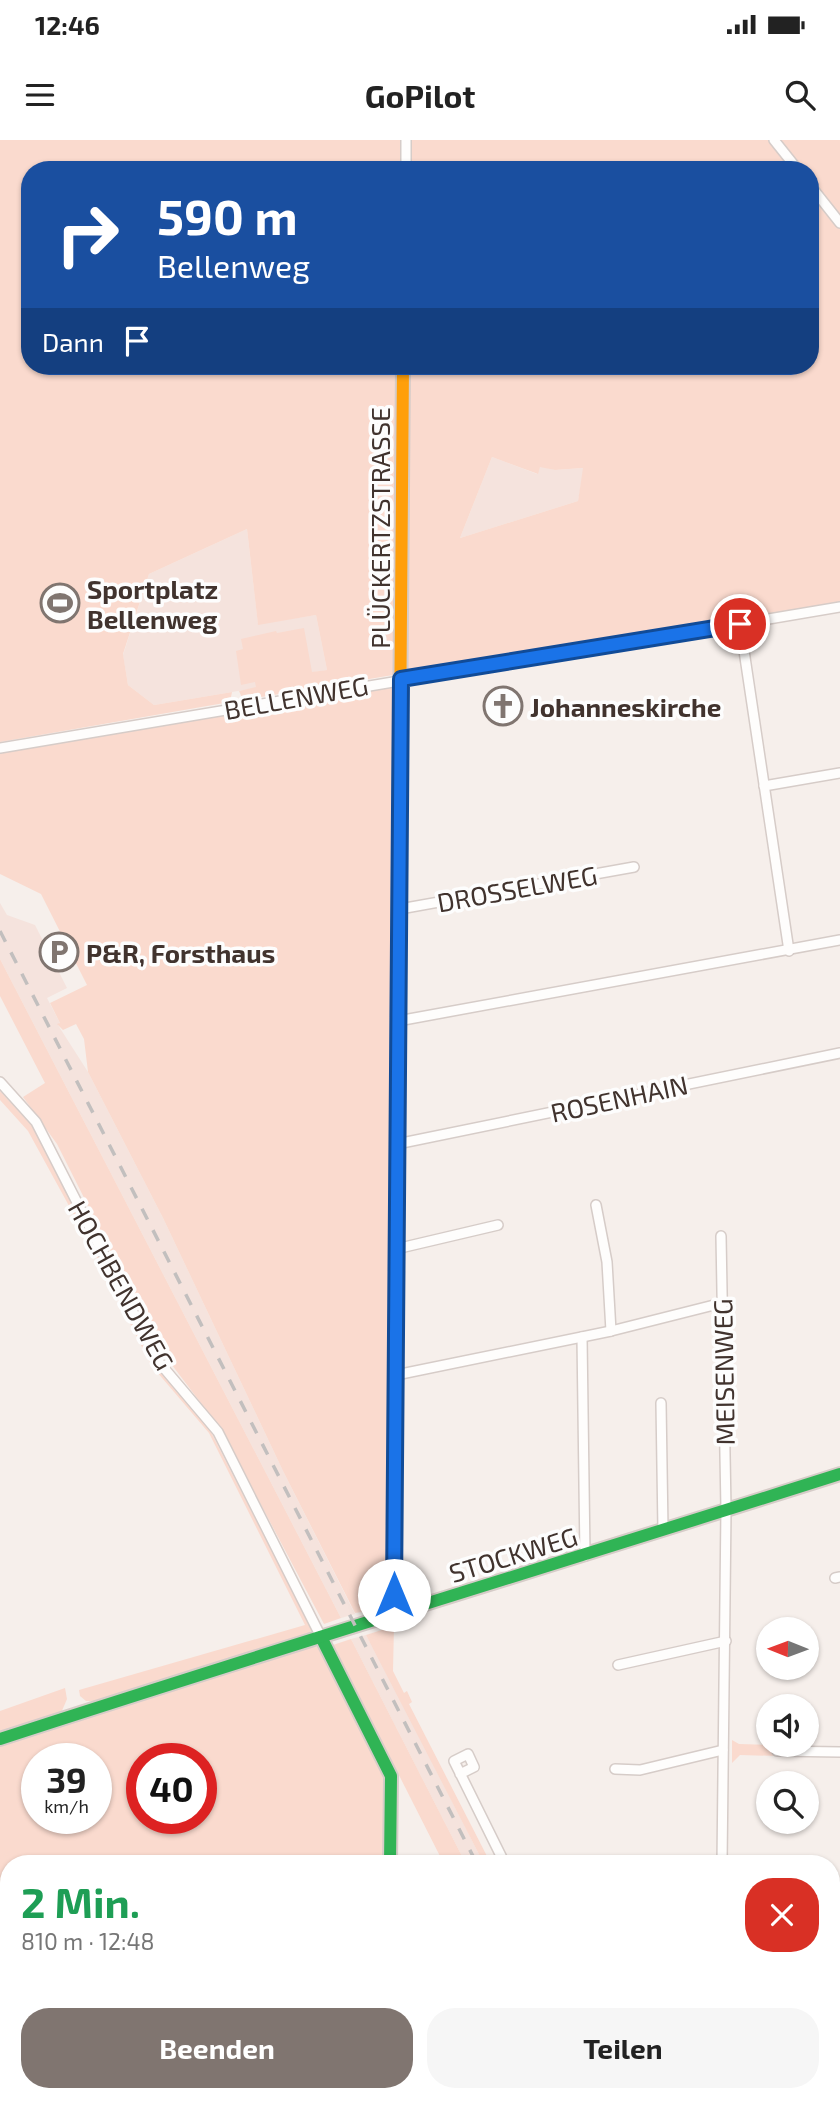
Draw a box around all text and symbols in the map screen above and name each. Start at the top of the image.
text: 12:46 [35,9,100,40]
icon: menu [21,76,59,114]
text: GoPilot [365,76,475,114]
icon: search [781,76,819,114]
text: 590 m [157,186,298,245]
icon: right [42,189,133,280]
text: Bellenweg [157,246,310,284]
icon: arrive [118,322,156,360]
text: Dann [42,326,104,357]
street label: PLÜCKERTZSTRASSE [364,407,395,649]
place label: Sportplatz Bellenweg [87,573,218,634]
sports icon: Sportplatz Bellenweg [39,582,81,624]
pin [710,594,770,654]
icon: arrive [721,605,759,643]
street label: BELLENWEG [222,669,370,725]
church icon: Johanneskirche [482,685,524,727]
place label: Johanneskirche [530,691,721,722]
street label: DROSSELWEG [435,859,599,917]
parking icon: P&R, Forsthaus [38,931,80,973]
place label: P&R, Forsthaus [86,937,275,968]
street label: ROSENHAIN [547,1068,691,1128]
street label: HOCHBENDWEG [63,1195,181,1375]
street label: MEISENWEG [706,1298,740,1446]
street label: STOCKWEG [445,1520,581,1588]
position arrow [357,1558,431,1632]
north arrow [756,1617,819,1680]
map controls [756,1617,819,1834]
button: sound [756,1694,819,1757]
speed limit sign: 40 [126,1743,217,1834]
text: 39 [46,1758,87,1800]
button: search [756,1771,819,1834]
text: km/h [44,1795,89,1817]
text: 2 Min. [21,1876,140,1926]
button: close [745,1878,819,1952]
text: 810 m · 12:48 [21,1927,155,1955]
button: Beenden [21,2008,413,2088]
button: Teilen [427,2008,819,2088]

